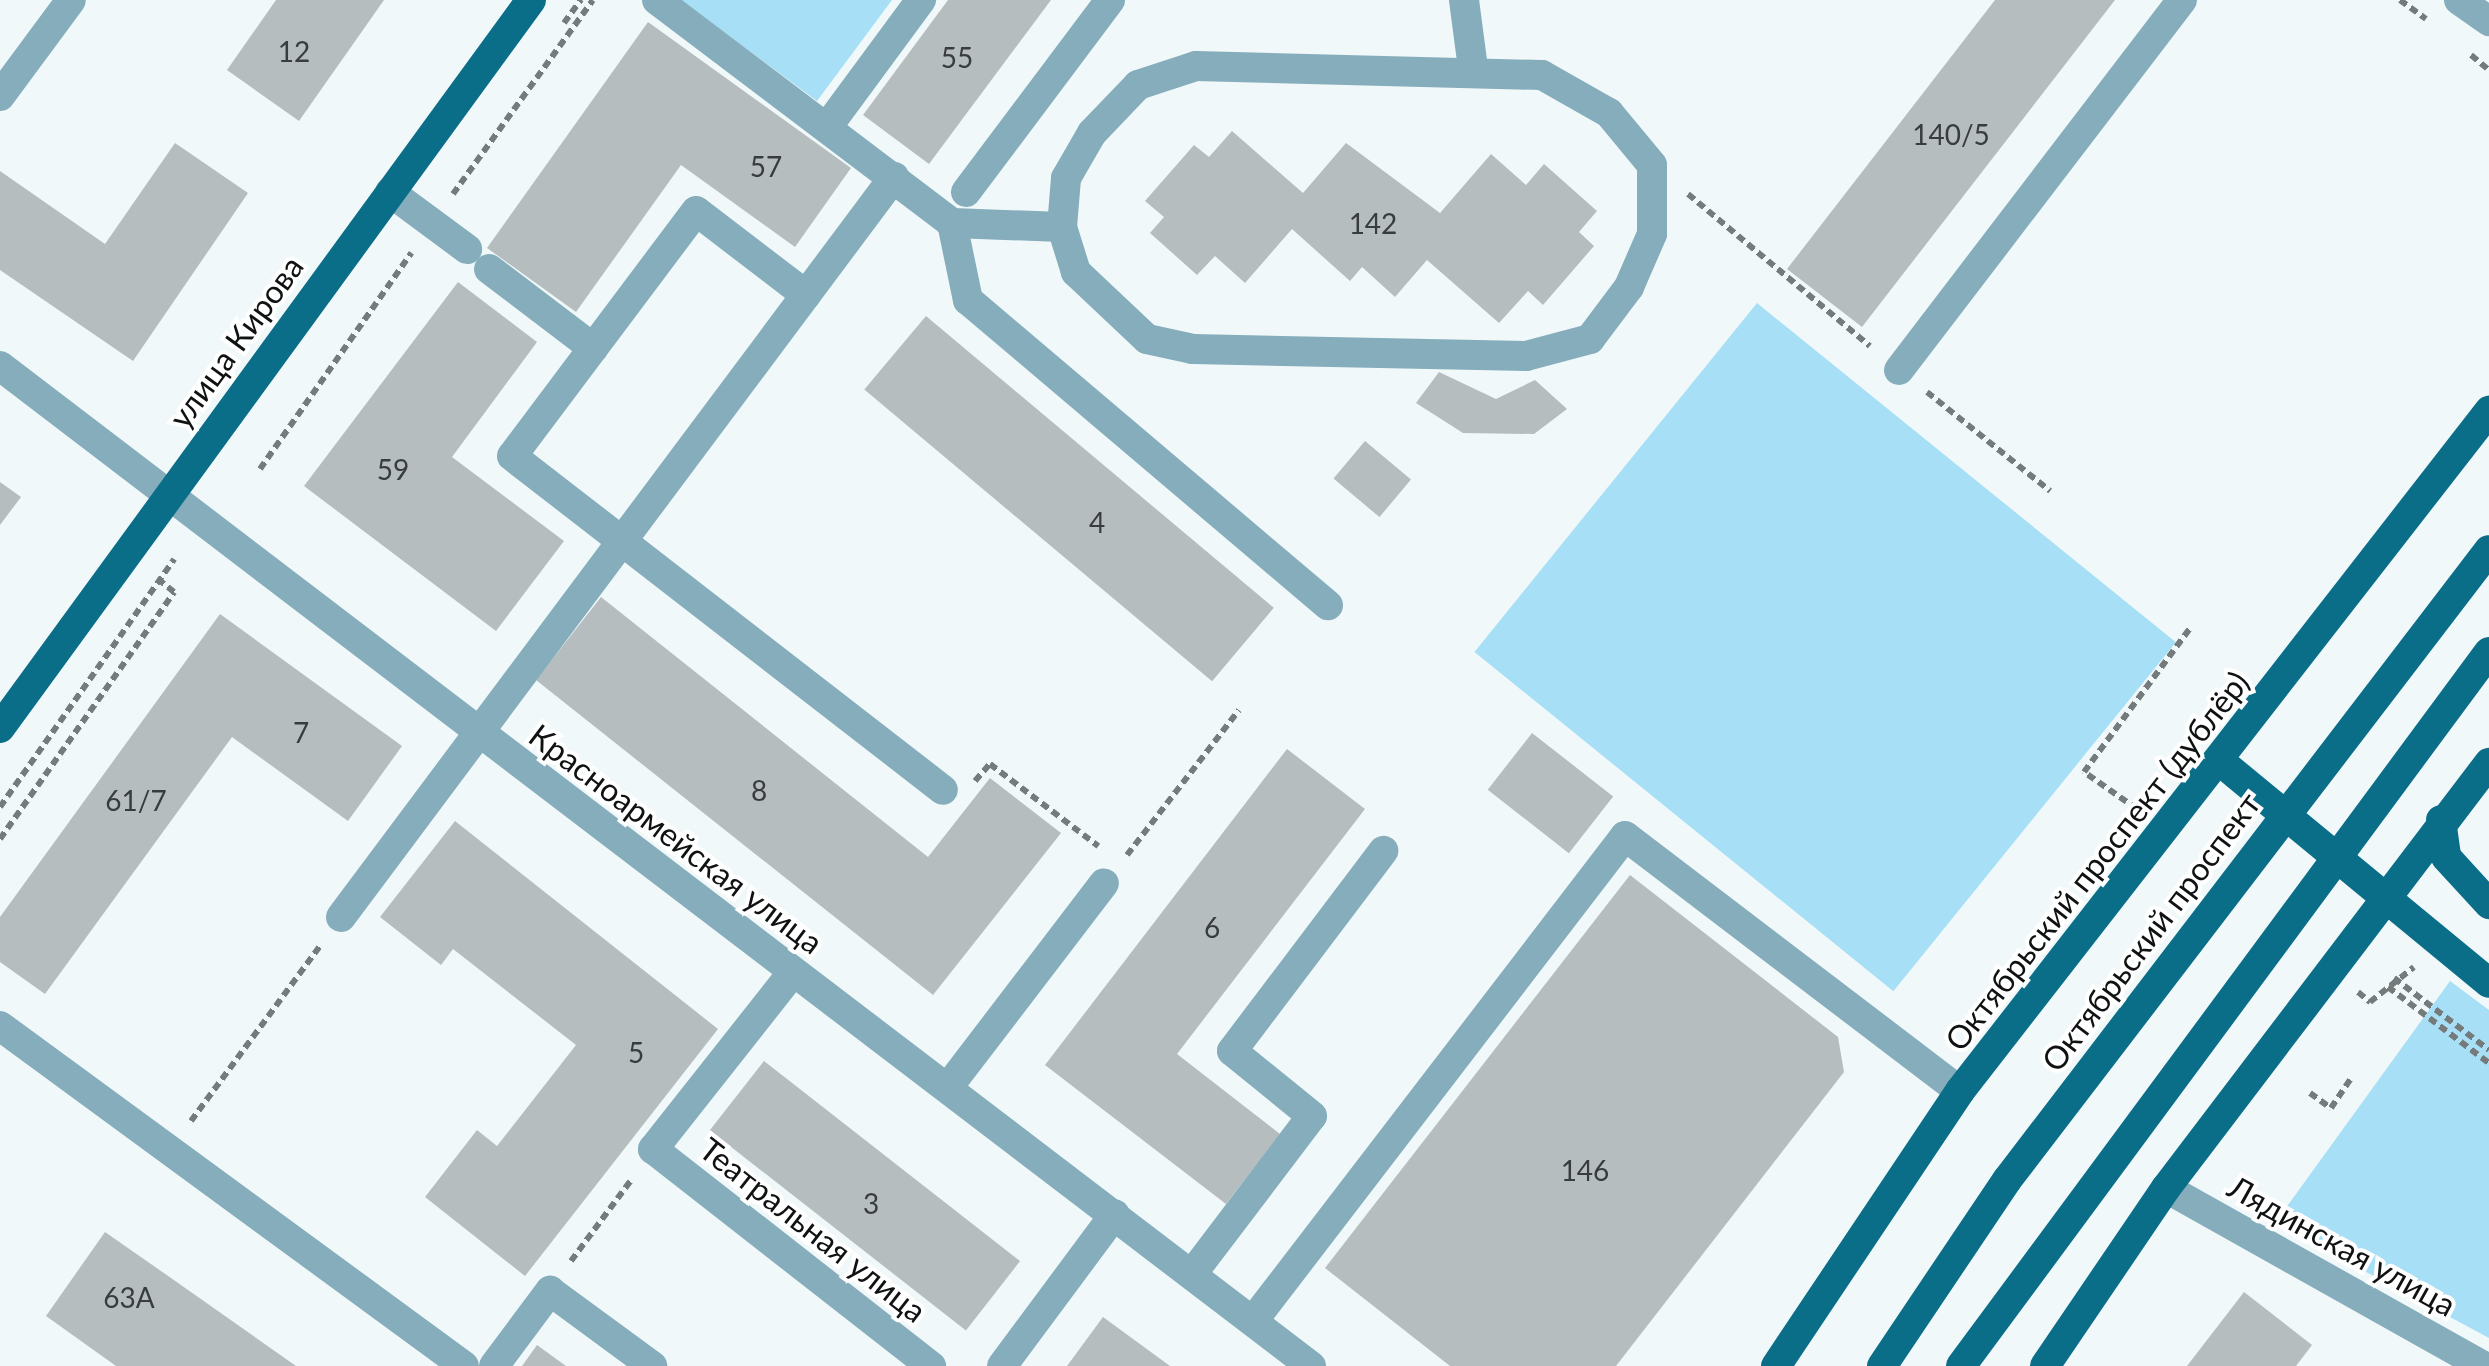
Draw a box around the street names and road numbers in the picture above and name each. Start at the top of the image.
street label: улица Кирова [161,249,311,435]
street label: Октябрьский проспект (дублёр) [1937,664,2257,1058]
street label: Красноармейская улица [522,716,830,962]
street label: Октябрьский проспект [2034,785,2268,1079]
street label: Театральная улица [692,1130,934,1330]
street label: Лядинская улица [2222,1168,2462,1324]

